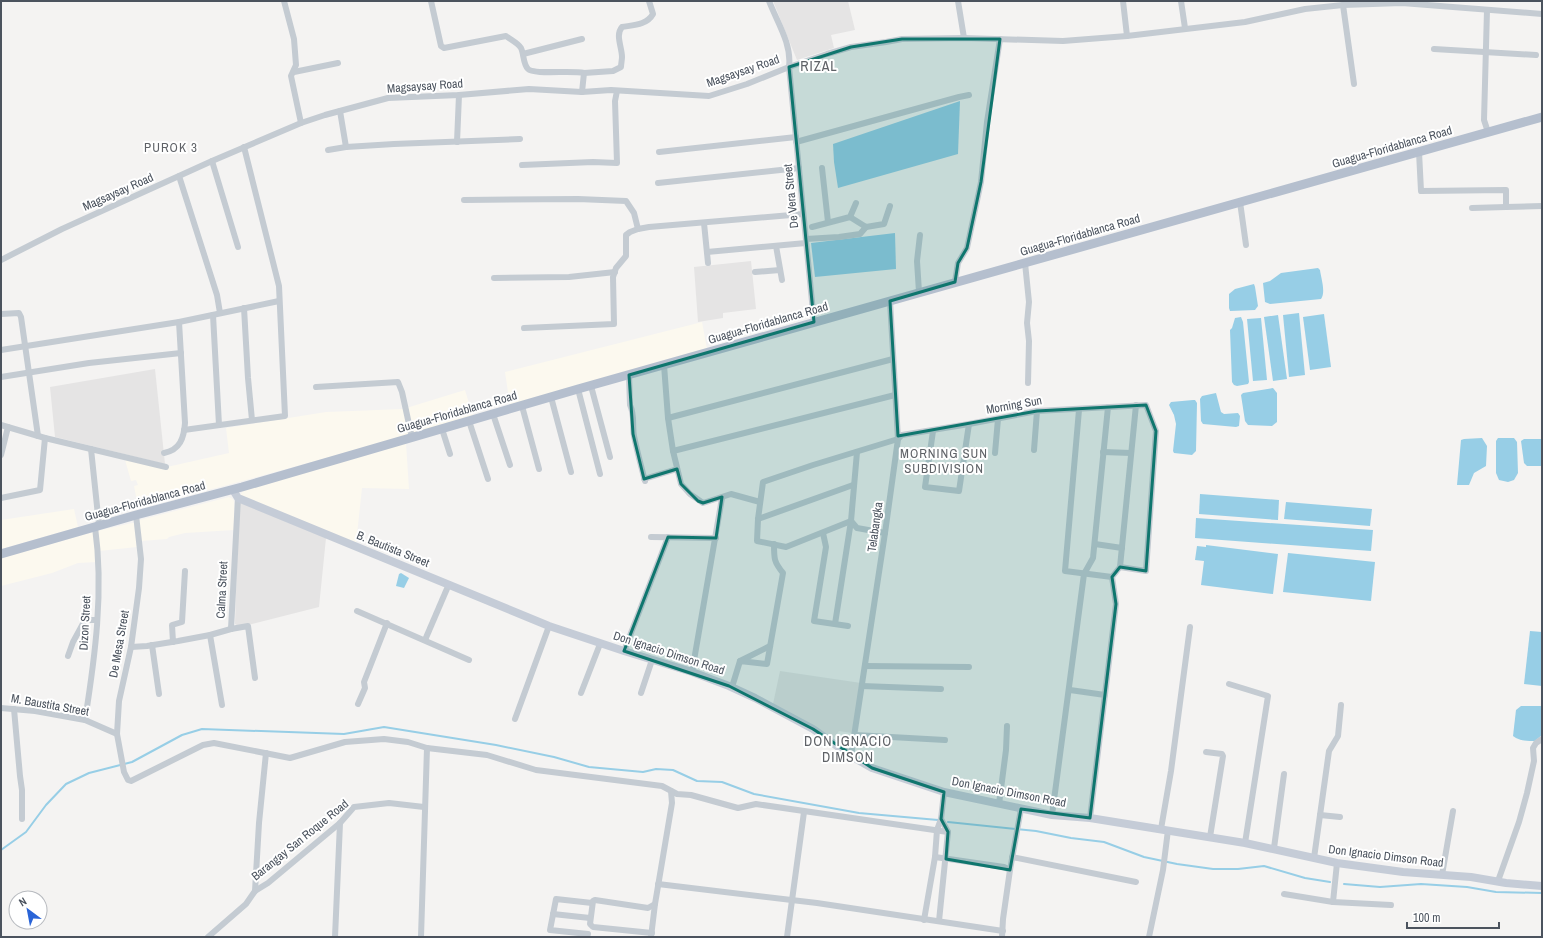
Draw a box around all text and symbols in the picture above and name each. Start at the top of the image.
street label: Magsaysay Road [704,51,782,91]
district label: RIZAL [800,57,838,75]
street label: Magsaysay Road [387,75,463,97]
street label: Guagua-Floridablanca Road [1330,122,1454,172]
district label: PUROK 3 [144,139,198,156]
street label: De Vera Street [780,163,802,229]
street label: Magsaysay Road [80,169,156,215]
street label: Guagua-Floridablanca Road [1018,210,1142,260]
street label: Guagua-Floridablanca Road [706,298,830,348]
street label: Guagua-Floridablanca Road [395,387,519,437]
street label: Morning Sun [985,392,1043,418]
district label: MORNING SUN SUBDIVISION [900,445,988,477]
street label: Guagua-Floridablanca Road [83,477,207,525]
street label: Telabangka [864,500,886,553]
street label: B. Bautista Street [354,527,432,571]
street label: Calma Street [213,561,232,619]
street label: Dizon Street [76,595,94,651]
street label: De Mesa Street [105,609,133,679]
street label: Don Ignacio Dimson Road [611,627,727,679]
street label: M. Baustita Street [10,690,90,720]
district label: DON IGNACIO DIMSON [804,732,892,766]
street label: Don Ignacio Dimson Road [951,773,1067,811]
street label: Barangay San Roque Road [248,796,352,884]
street label: Don Ignacio Dimson Road [1327,841,1445,871]
north arrow [8,890,48,930]
text: N [16,894,29,909]
scale bar [1407,904,1499,930]
text: 100 m [1413,910,1440,926]

